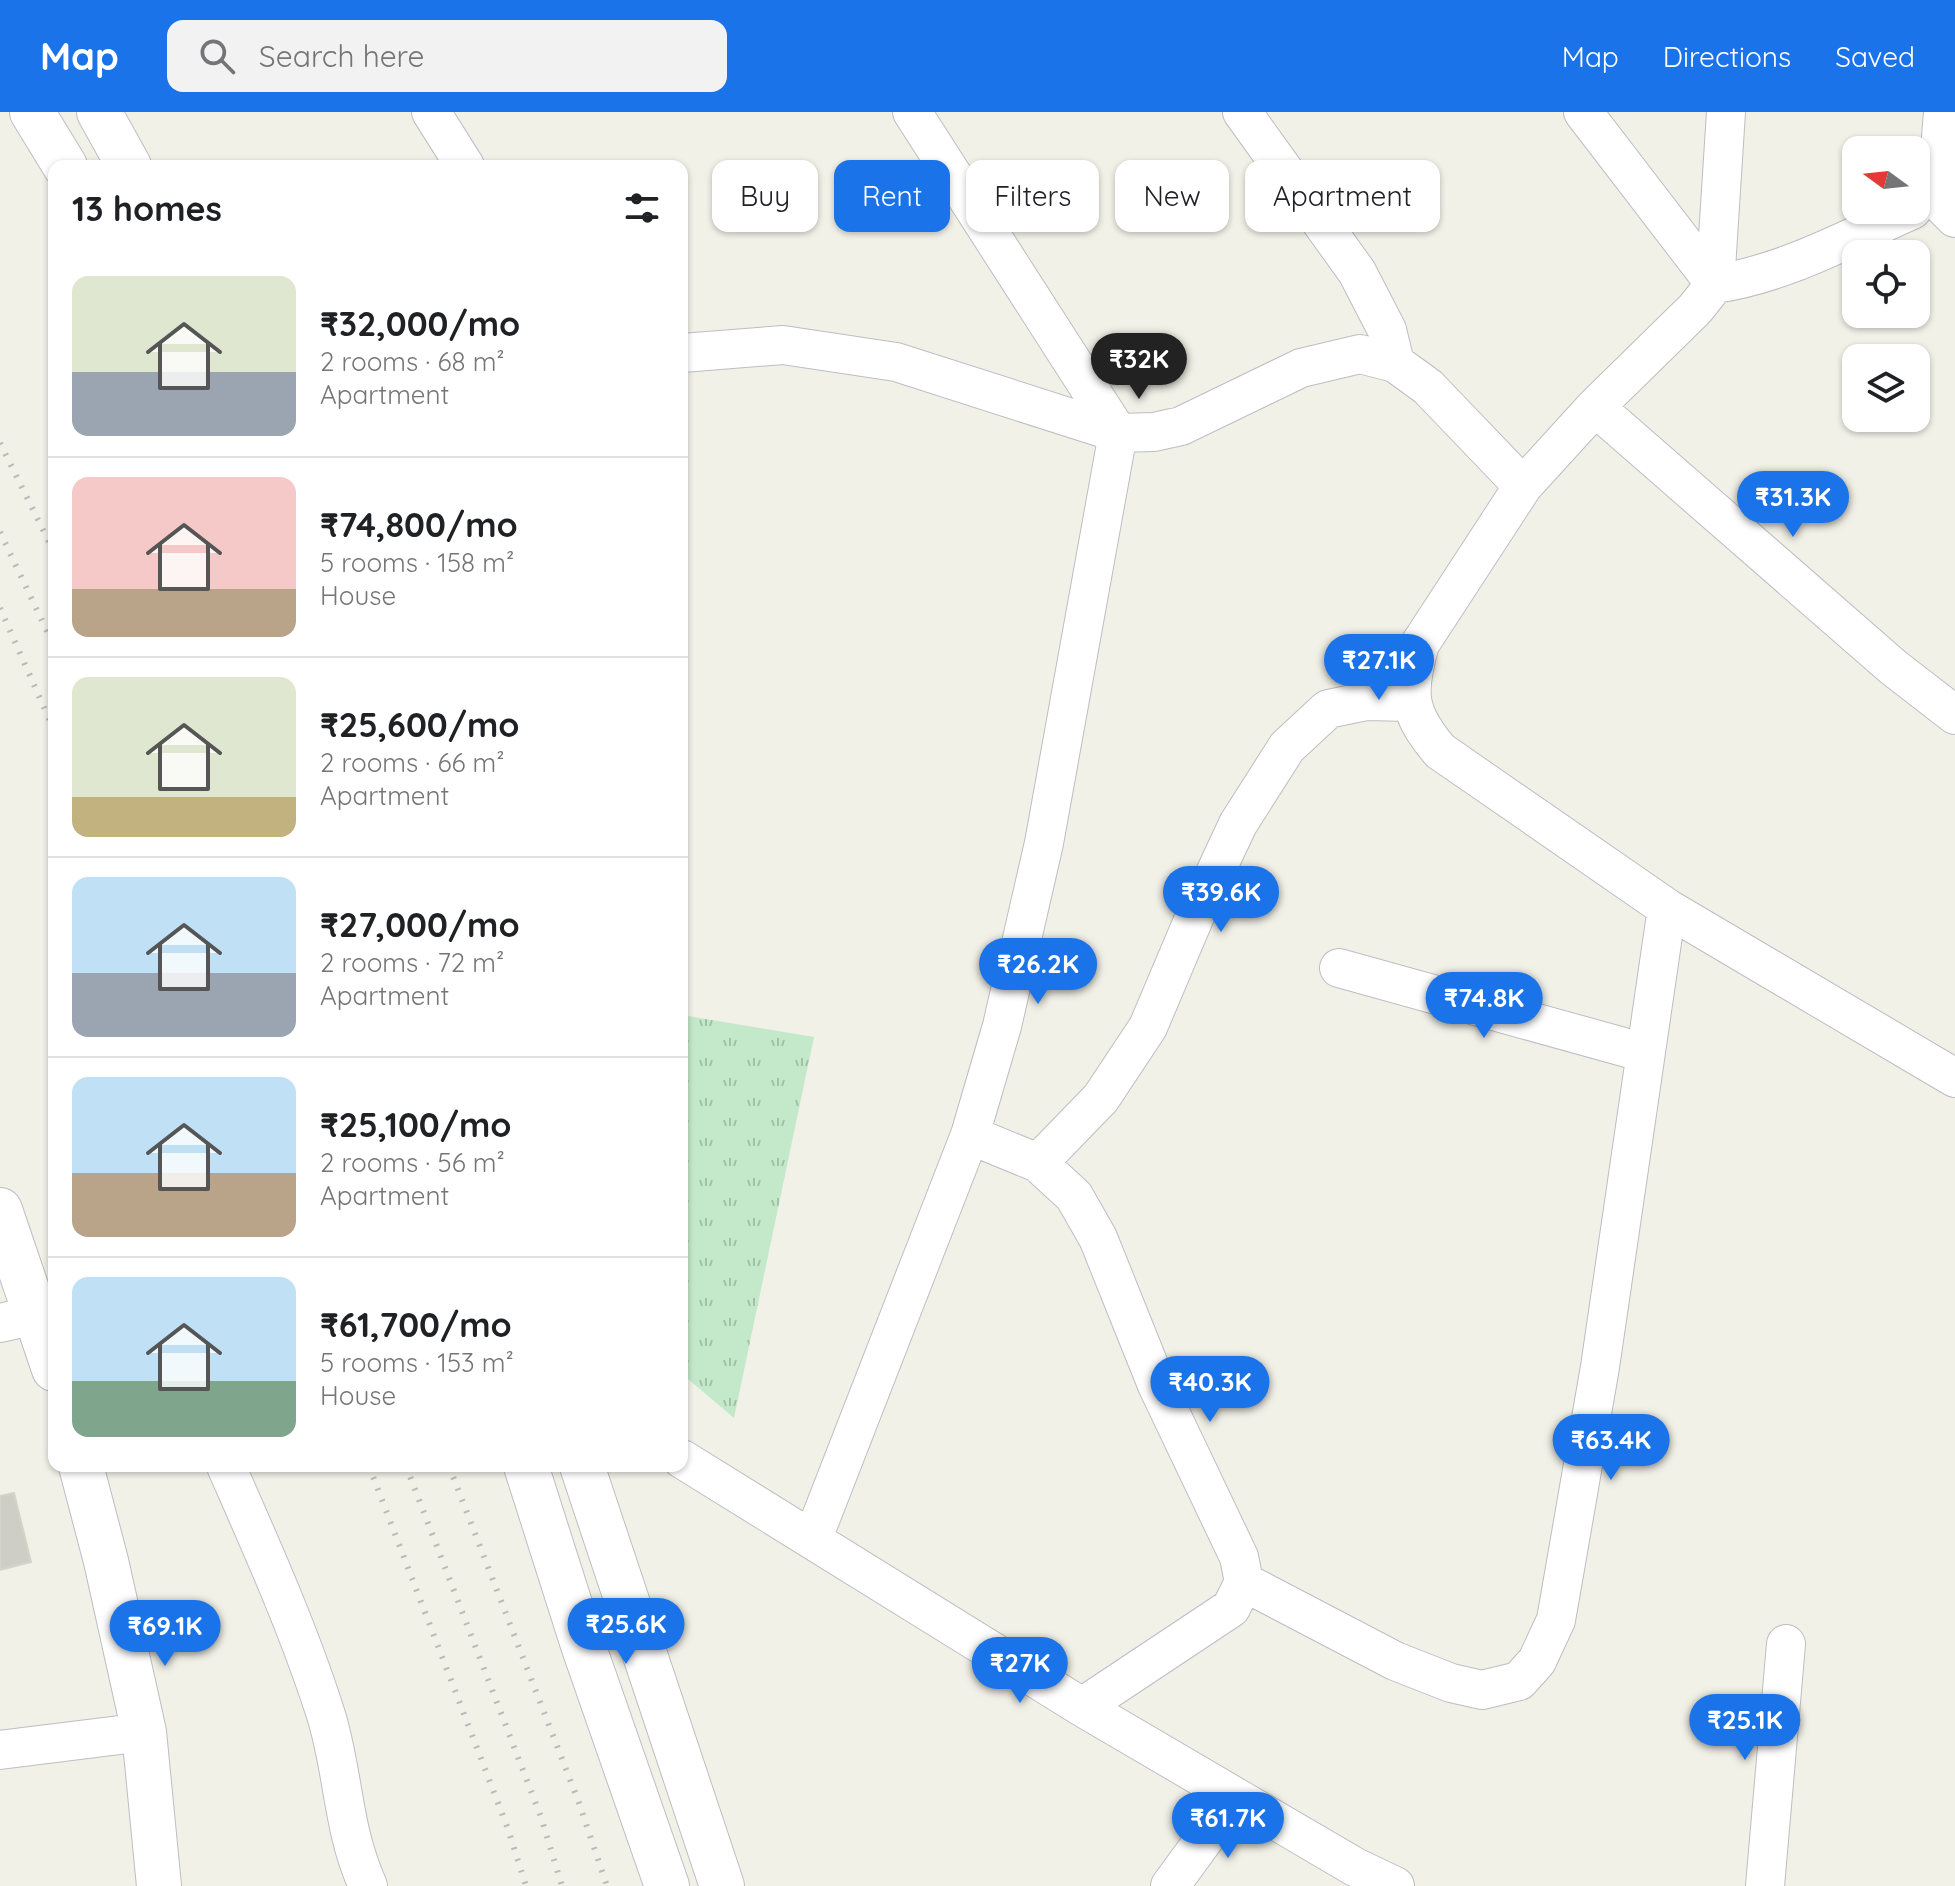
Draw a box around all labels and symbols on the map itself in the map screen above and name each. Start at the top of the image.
north arrow [1842,136,1930,224]
pin: ₹32K [1092,333,1186,401]
pin: ₹31.3K [1728,471,1858,539]
pin: ₹27.1K [1314,634,1444,702]
pin: ₹39.6K [1156,866,1286,934]
pin: ₹26.2K [973,938,1103,1006]
pin: ₹74.8K [1419,972,1549,1040]
pin: ₹40.3K [1145,1356,1275,1424]
pin: ₹63.4K [1546,1414,1676,1482]
pin: ₹25.6K [561,1598,691,1666]
pin: ₹69.1K [100,1600,230,1668]
pin: ₹27K [973,1637,1067,1705]
pin: ₹25.1K [1680,1694,1810,1762]
pin: ₹61.7K [1163,1792,1293,1860]

